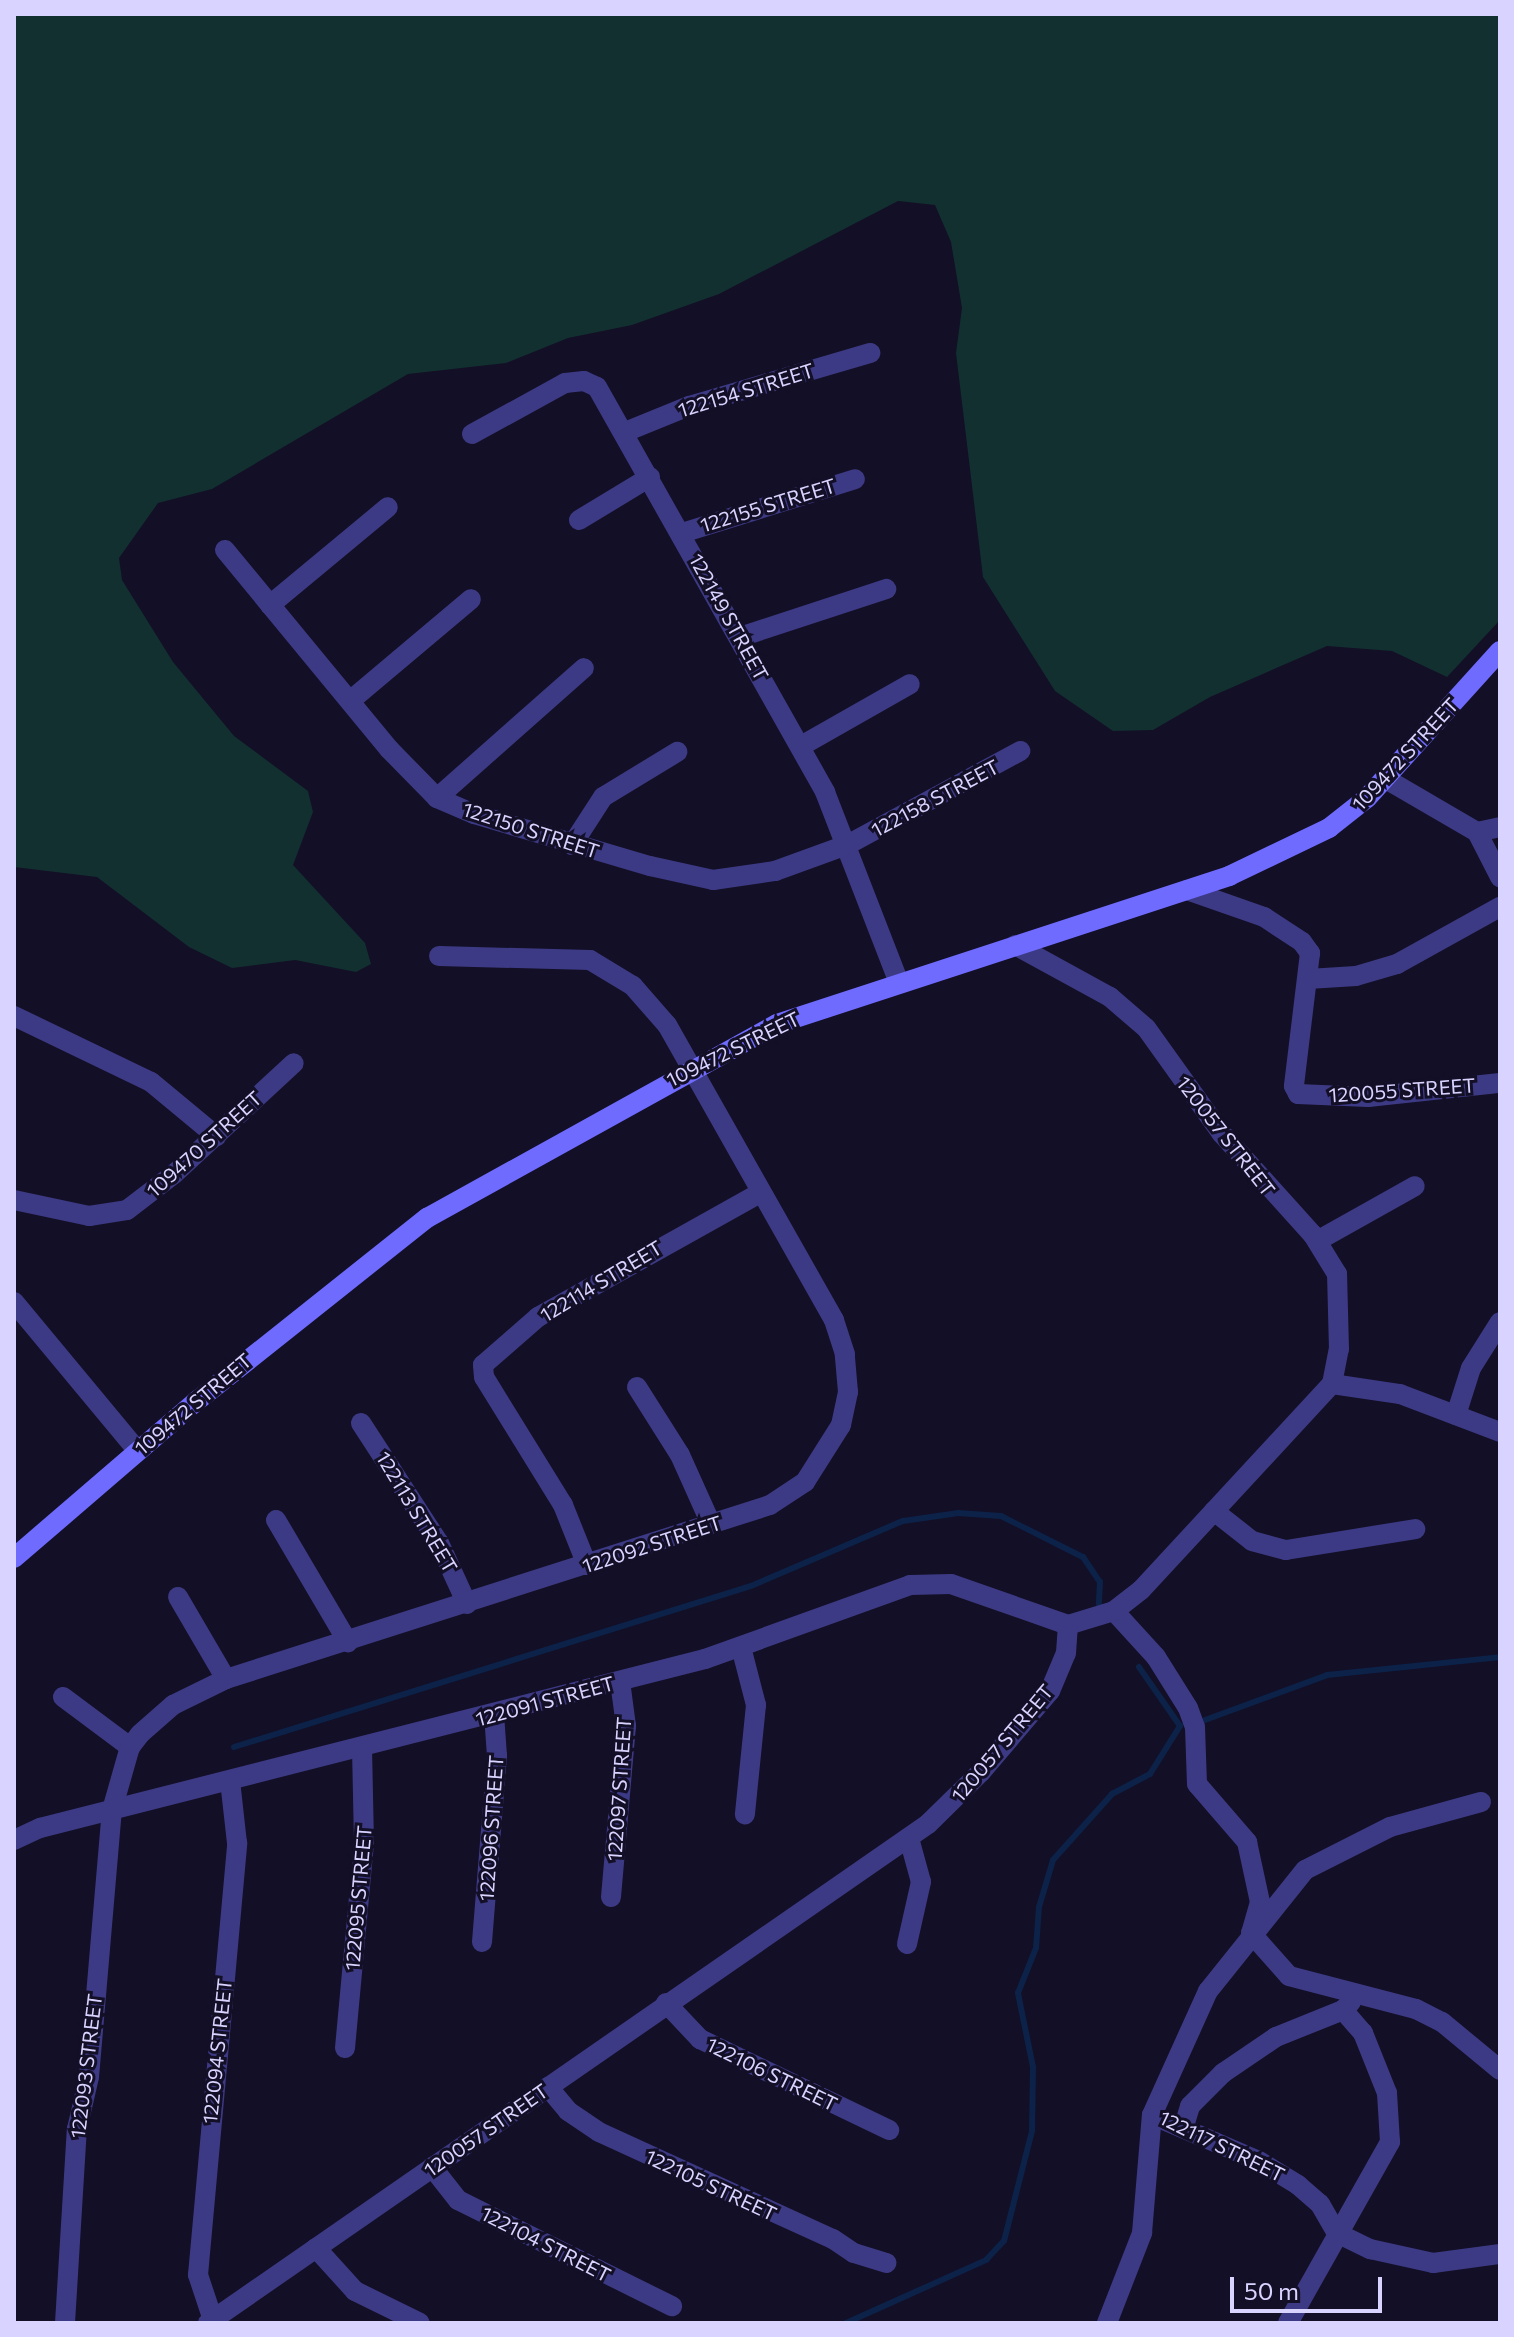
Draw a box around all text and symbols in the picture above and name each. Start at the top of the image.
street label: 122154 STREET [675,358,817,422]
street label: 122155 STREET [697,473,839,537]
street label: 122149 STREET [684,549,774,685]
street label: 109472 STREET [1347,693,1463,815]
street label: 122158 STREET [867,754,1003,842]
street label: 122150 STREET [460,797,602,863]
street label: 109472 STREET [663,1006,803,1092]
street label: 120057 STREET [1172,1071,1280,1201]
street label: 120055 STREET [1328,1073,1476,1107]
street label: 109470 STREET [141,1086,267,1202]
street label: 122114 STREET [536,1235,666,1327]
street label: 109472 STREET [130,1348,256,1460]
street label: 122113 STREET [371,1447,463,1577]
street label: 122092 STREET [579,1510,725,1578]
street label: 122091 STREET [473,1671,617,1731]
street label: 120057 STREET [946,1679,1058,1807]
street label: 122097 STREET [602,1716,636,1862]
street label: 122096 STREET [474,1754,508,1902]
street label: 122095 STREET [340,1825,376,1971]
street label: 122094 STREET [197,1977,237,2125]
street label: 122093 STREET [65,1992,107,2140]
street label: 122106 STREET [703,2032,841,2116]
street label: 120057 STREET [419,2078,553,2182]
street label: 122117 STREET [1155,2105,1289,2187]
street label: 122105 STREET [642,2144,780,2226]
street label: 122104 STREET [477,2201,615,2287]
scale bar [1234,2261,1386,2311]
text: 50 m [1244,2276,1299,2305]

